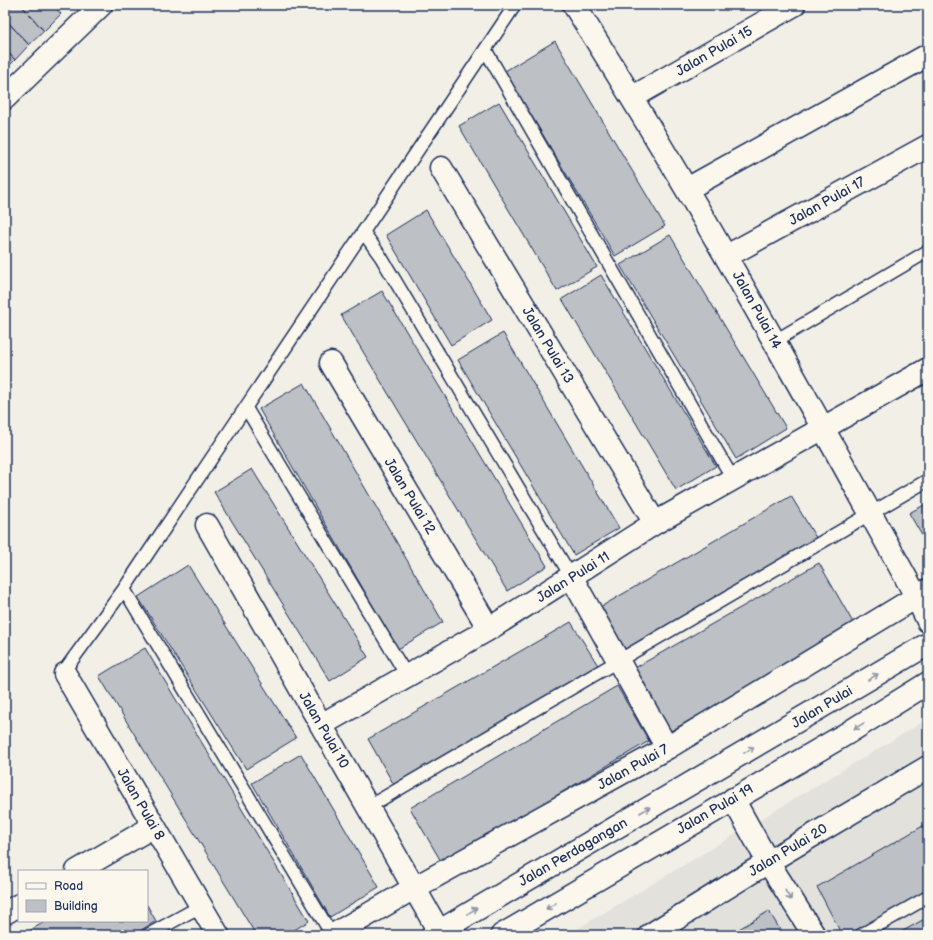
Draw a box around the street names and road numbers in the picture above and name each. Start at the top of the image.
street label: Jalan Pulai 15 [673,22,755,80]
street label: Jalan Pulai 17 [786,173,868,229]
street label: Jalan Pulai 14 [729,268,786,352]
street label: Jalan Pulai 13 [519,304,577,386]
street label: Jalan Pulai 12 [381,455,440,538]
street label: Jalan Pulai 11 [533,548,613,606]
street label: Jalan Pulai [788,682,856,732]
street label: Jalan Pulai 10 [295,689,353,771]
street label: Jalan Pulai 7 [594,740,672,794]
street label: Jalan Pulai 8 [114,765,168,843]
street label: Jalan Pulai 19 [674,780,756,838]
street label: Jalan Perdagangan [516,814,630,890]
street label: Jalan Pulai 20 [746,820,830,880]

